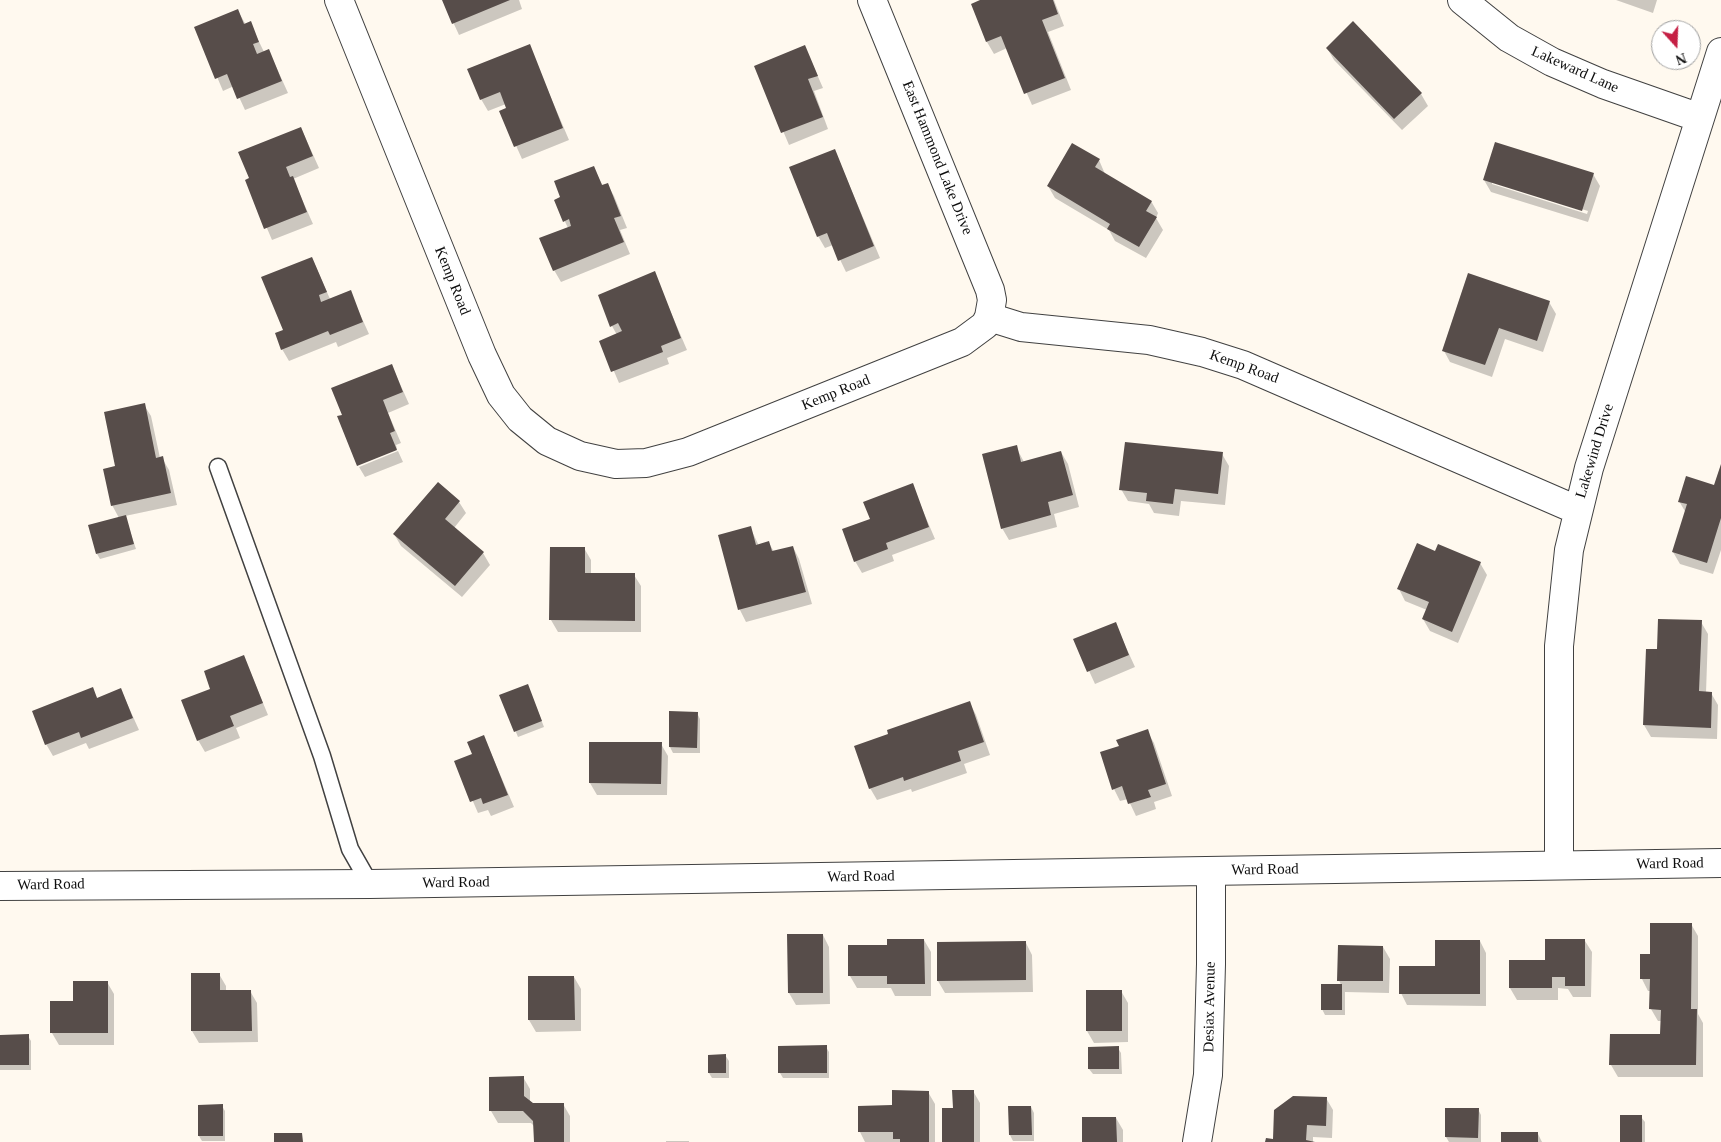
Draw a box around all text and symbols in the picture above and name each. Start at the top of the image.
north arrow [1651,20,1701,70]
street label: Lakeward Lane [1529,43,1621,97]
text: N [1674,50,1688,67]
street label: East Hammond Lake Drive [898,78,976,238]
street label: Kemp Road [430,244,474,318]
street label: Kemp Road [1207,346,1281,388]
street label: Kemp Road [799,371,873,415]
street label: Lakewind Drive [1572,402,1618,500]
street label: Ward Road [1636,854,1704,874]
street label: Ward Road [1231,860,1299,880]
street label: Ward Road [827,867,895,887]
street label: Ward Road [422,873,490,893]
street label: Ward Road [17,875,85,895]
street label: Desiax Avenue [1200,961,1220,1053]

